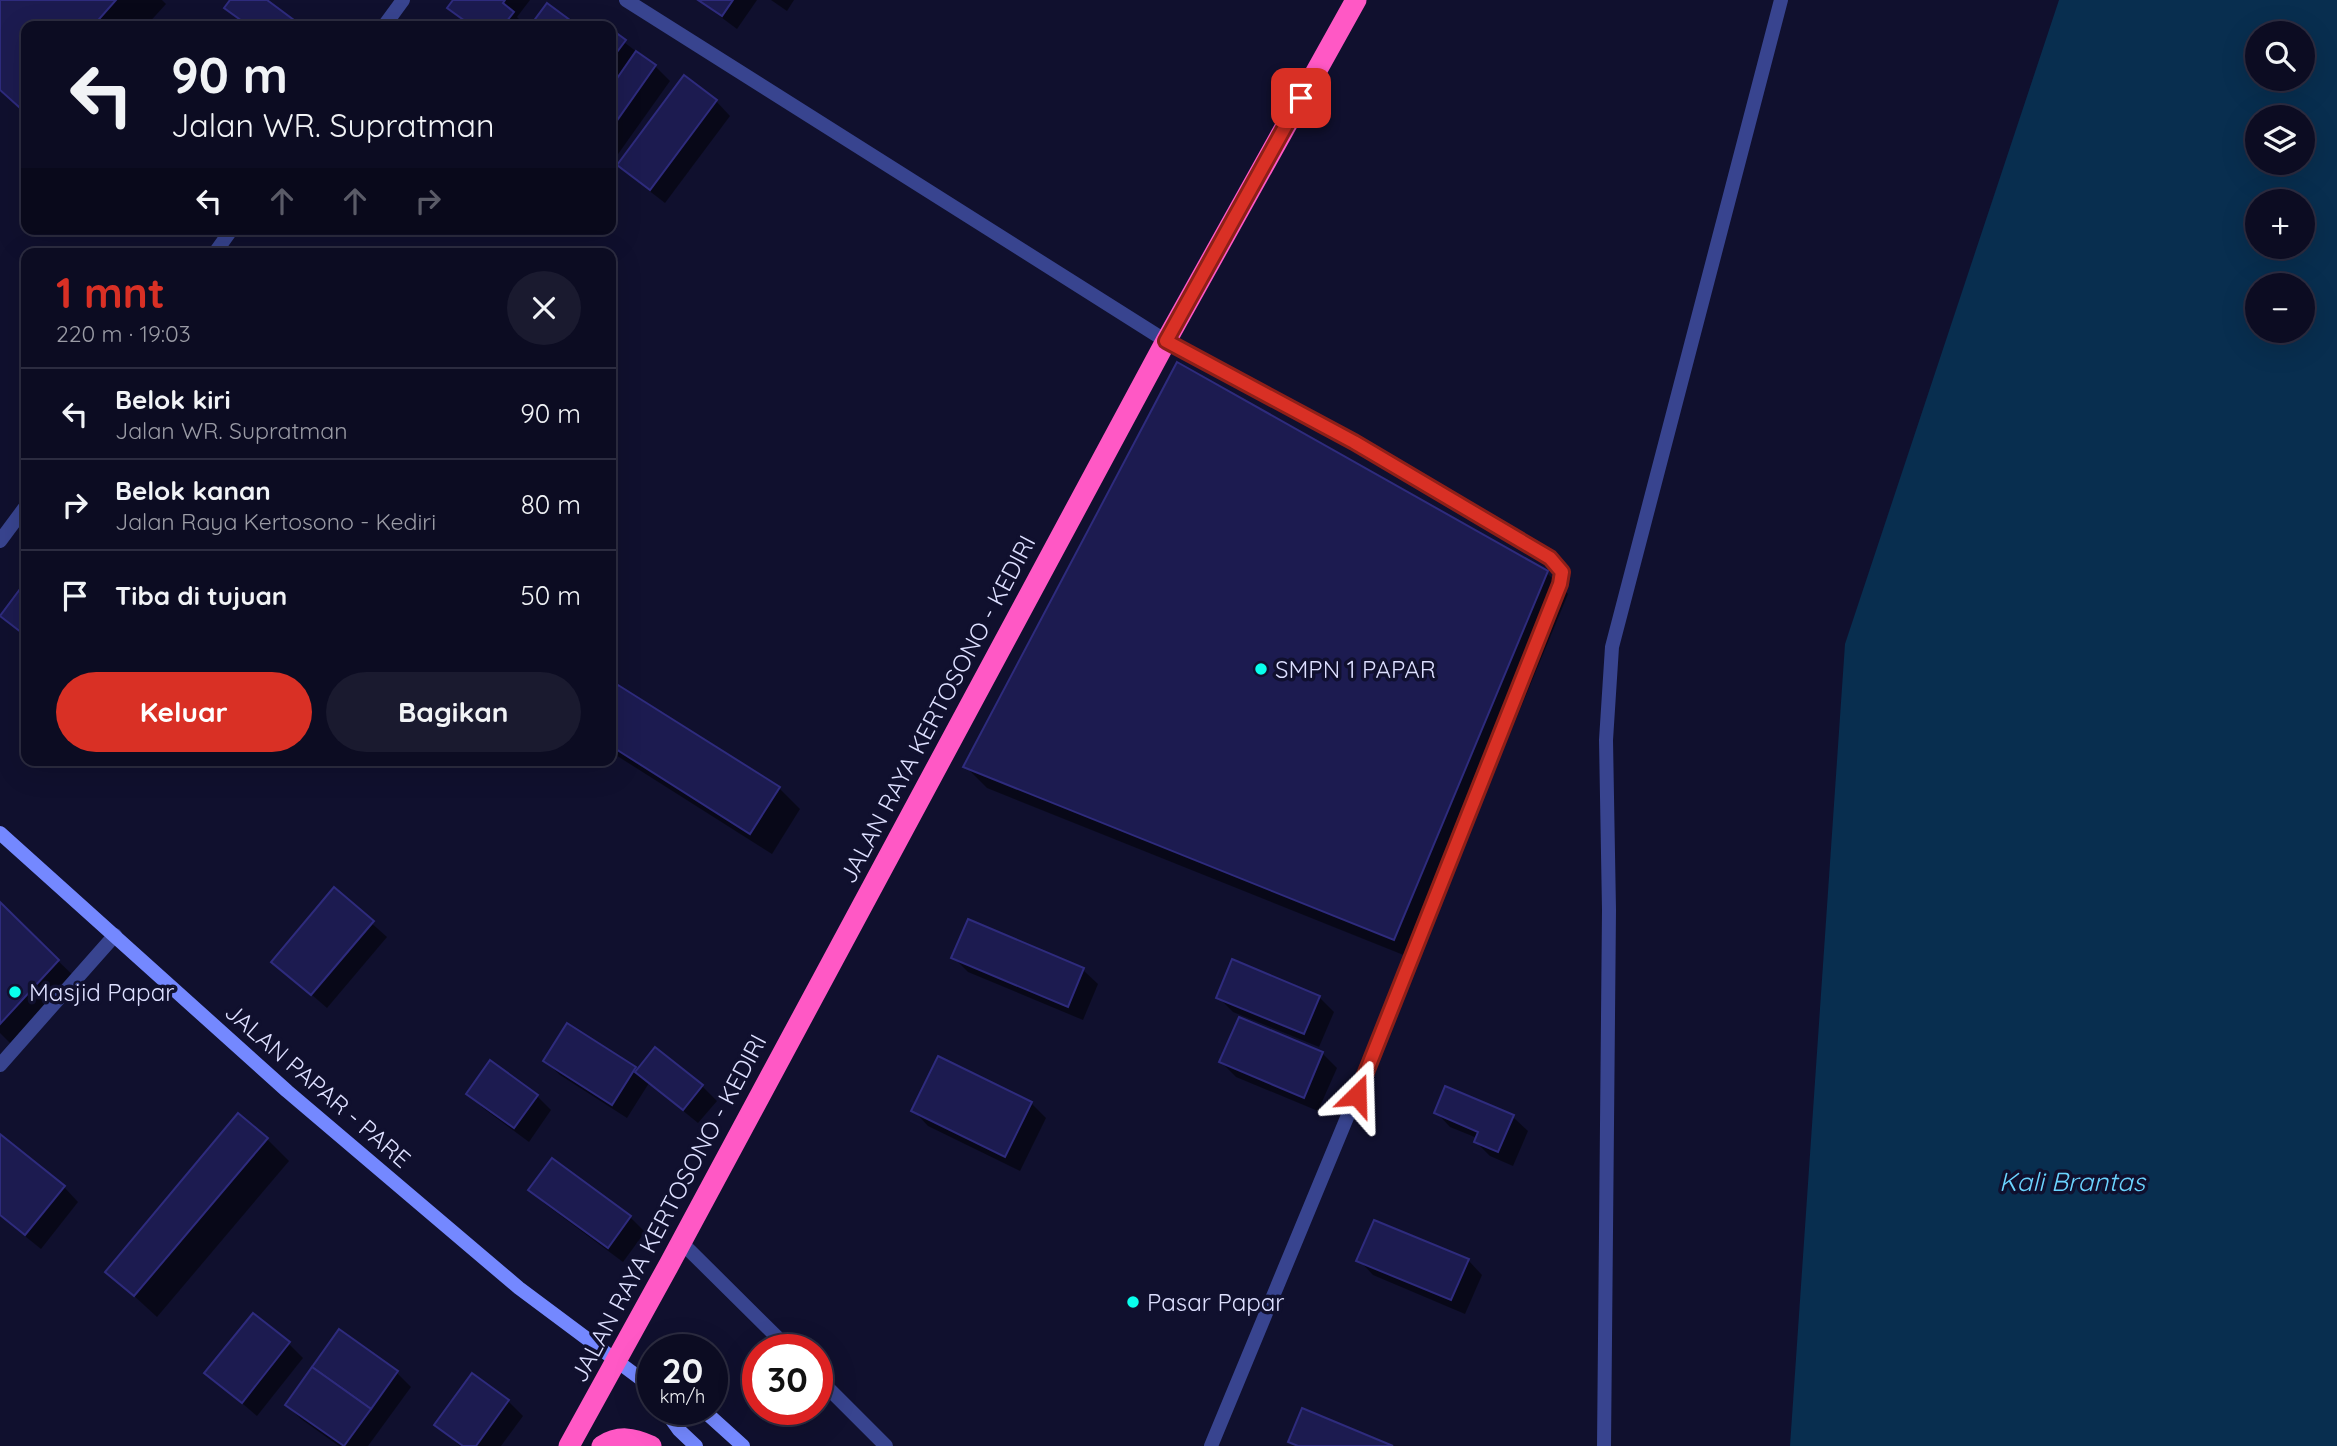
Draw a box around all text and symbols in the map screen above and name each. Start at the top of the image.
map controls [2245,21,2315,343]
button: search [2245,21,2315,91]
text: 90 m [171,44,288,105]
icon: left [56,49,147,140]
pin [1271,68,1331,128]
icon: arrive [1282,79,1320,117]
text: Jalan WR. Supratman [171,105,494,145]
button: layers [2245,105,2315,175]
icon: left [190,182,228,220]
icon: ahead [263,182,301,220]
icon: ahead [336,182,374,220]
icon: right [409,182,447,220]
button: + [2245,189,2315,259]
text: 1 mnt [56,266,165,319]
button: close [507,271,581,345]
button: − [2245,273,2315,343]
text: 220 m · 19:03 [56,319,191,348]
text: Belok kiri [115,383,231,416]
icon: left [56,395,94,433]
text: 90 m [520,397,581,430]
text: Jalan WR. Supratman [115,416,347,445]
text: Belok kanan [115,474,271,507]
icon: right [56,486,94,524]
text: 80 m [521,488,581,521]
text: Jalan Raya Kertosono - Kediri [115,507,436,536]
street label: JALAN RAYA KERTOSONO - KEDIRI [832,530,1042,888]
icon: arrive [56,577,94,615]
text: Tiba di tujuan [115,579,287,612]
text: 50 m [521,579,581,612]
place label: SMPN 1 PAPAR [1275,654,1436,684]
marker: SMPN 1 PAPAR [1253,661,1269,677]
button: Keluar [56,672,312,752]
button: Bagikan [326,672,581,752]
place label: Masjid Papar [29,977,174,1007]
marker: Masjid Papar [7,984,23,1000]
street label: JALAN PAPAR - PARE [219,996,417,1174]
street label: JALAN RAYA KERTOSONO - KEDIRI [563,1029,773,1387]
position arrow [1320,1058,1394,1132]
water label: Kali Brantas [1999,1165,2147,1198]
place label: Pasar Papar [1147,1287,1285,1317]
marker: Pasar Papar [1125,1294,1141,1310]
speed limit sign: 30 [742,1334,833,1425]
text: 20 [662,1348,703,1392]
text: km/h [660,1385,705,1408]

